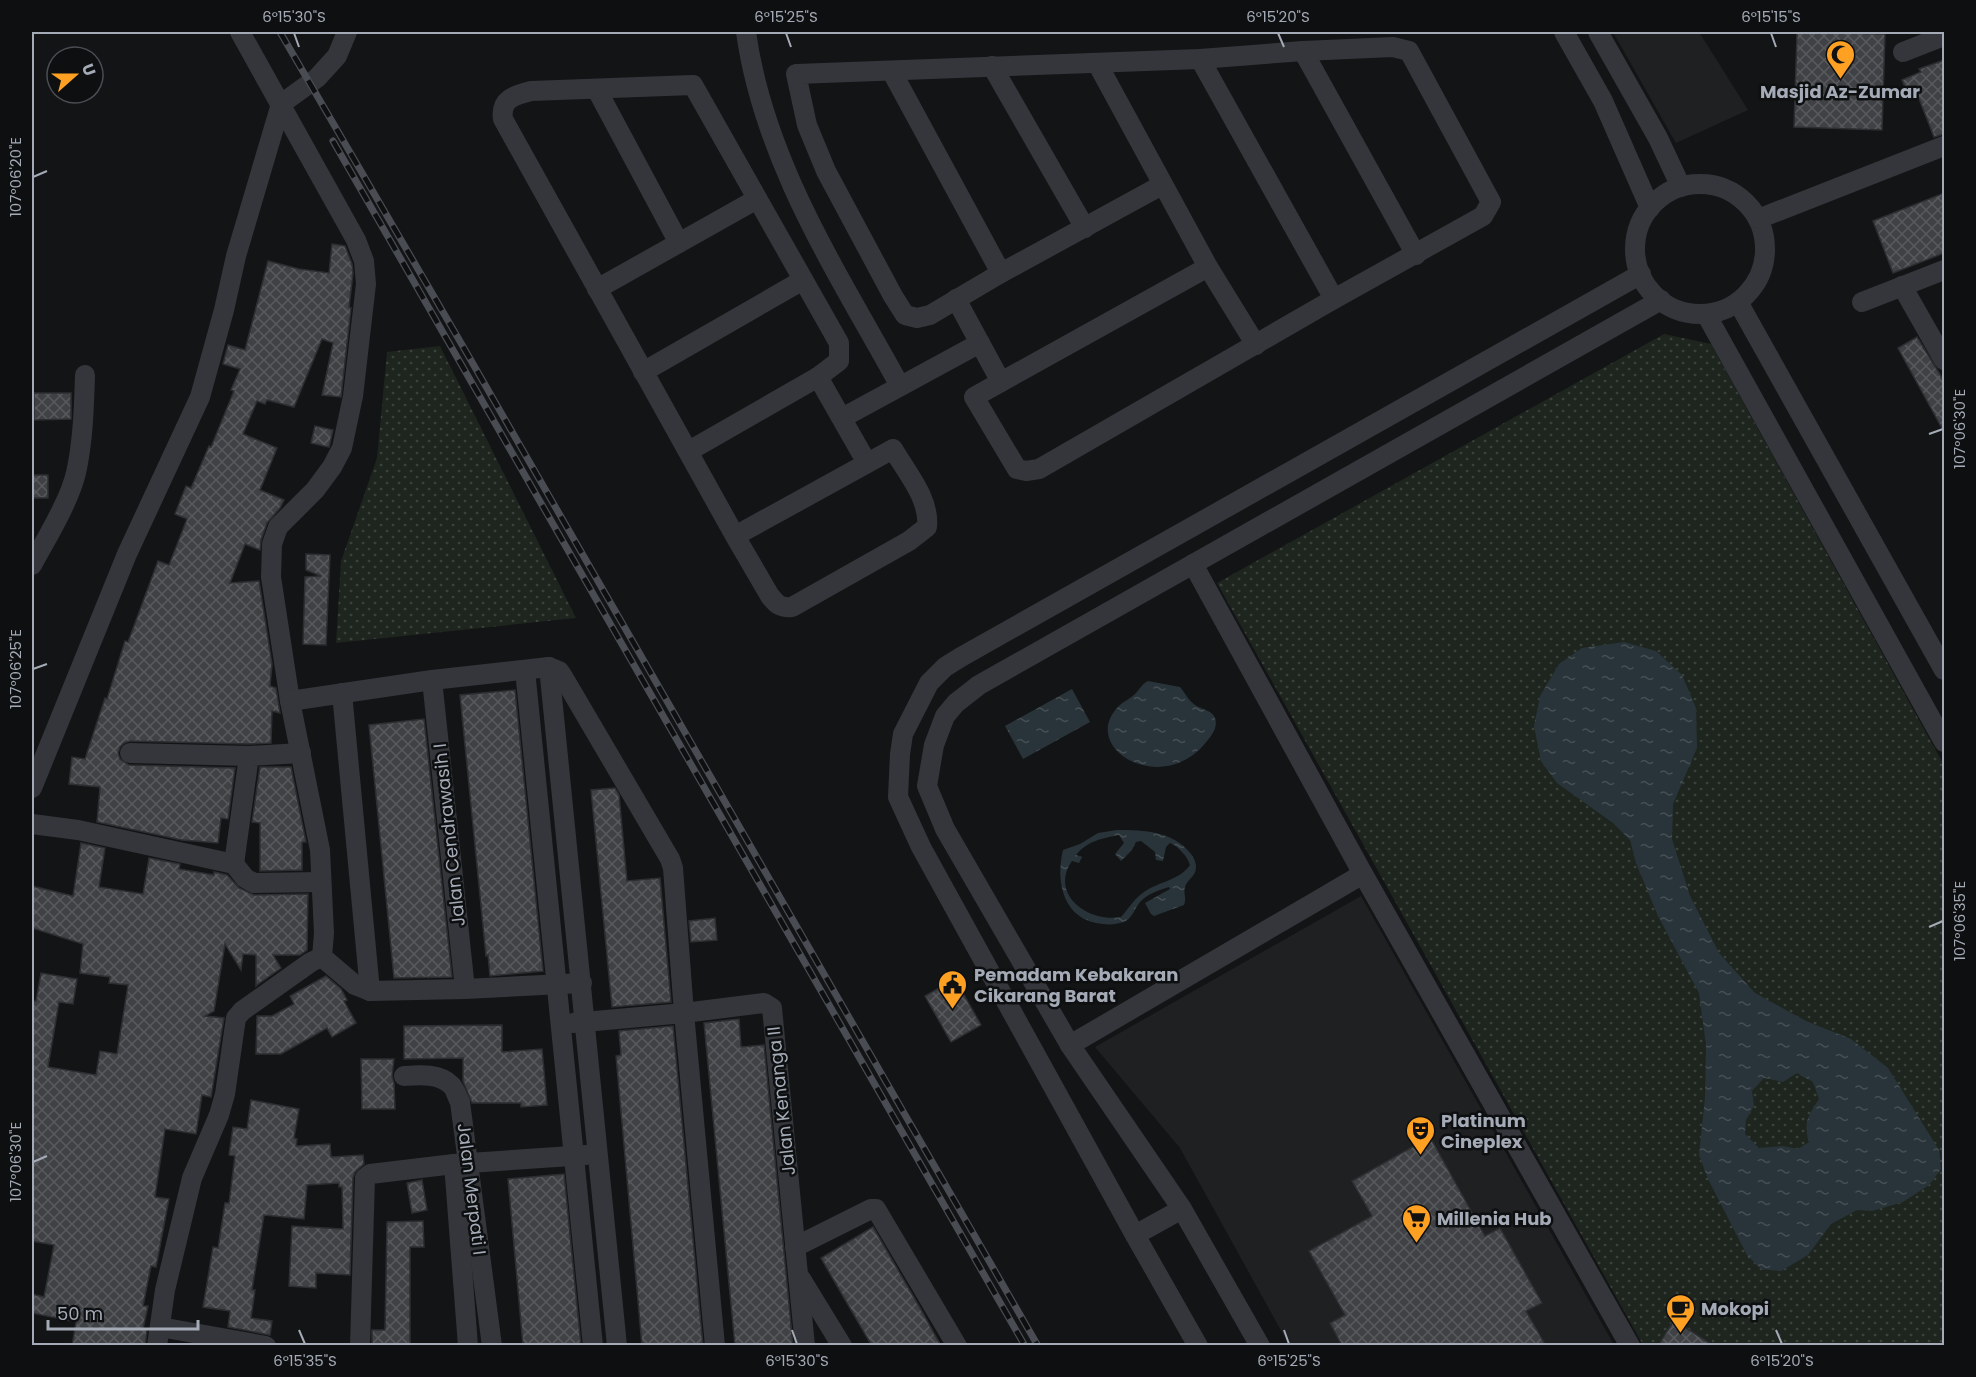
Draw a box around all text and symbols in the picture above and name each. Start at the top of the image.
text: 6°15'30"S [262,6,326,27]
text: 6°15'25"S [754,6,818,27]
text: 6°15'20"S [1246,6,1310,27]
text: 6°15'15"S [1741,6,1801,27]
mosque icon: Masjid Az-Zumar [1824,38,1856,80]
north arrow [45,45,105,105]
text: U [76,60,101,79]
place label: Masjid Az-Zumar [1760,79,1920,104]
text: 107°06'20"E [5,137,26,217]
text: 107°06'30"E [1949,389,1970,469]
text: 107°06'25"E [5,629,26,709]
street label: Jalan Cendrawasih I [427,742,471,928]
text: 107°06'35"E [1949,881,1970,961]
place label: Pemadam Kebakaran Cikarang Barat [974,962,1178,1008]
public building icon: Pemadam Kebakaran Cikarang Barat [937,968,969,1010]
street label: Jalan Kenanga II [761,1025,801,1177]
place label: Platinum Cineplex [1441,1108,1526,1154]
theatre icon: Platinum Cineplex [1404,1114,1436,1156]
text: 107°06'30"E [5,1122,26,1202]
street label: Jalan Merpati I [452,1122,492,1256]
supermarket icon: Millenia Hub [1400,1202,1432,1244]
place label: Millenia Hub [1437,1206,1552,1231]
cafe icon: Mokopi [1664,1292,1696,1334]
scale bar [48,1293,198,1331]
place label: Mokopi [1701,1296,1769,1321]
text: 50 m [57,1301,103,1326]
text: 6°15'35"S [273,1350,337,1371]
text: 6°15'30"S [765,1350,829,1371]
text: 6°15'25"S [1257,1350,1321,1371]
text: 6°15'20"S [1750,1350,1814,1371]

